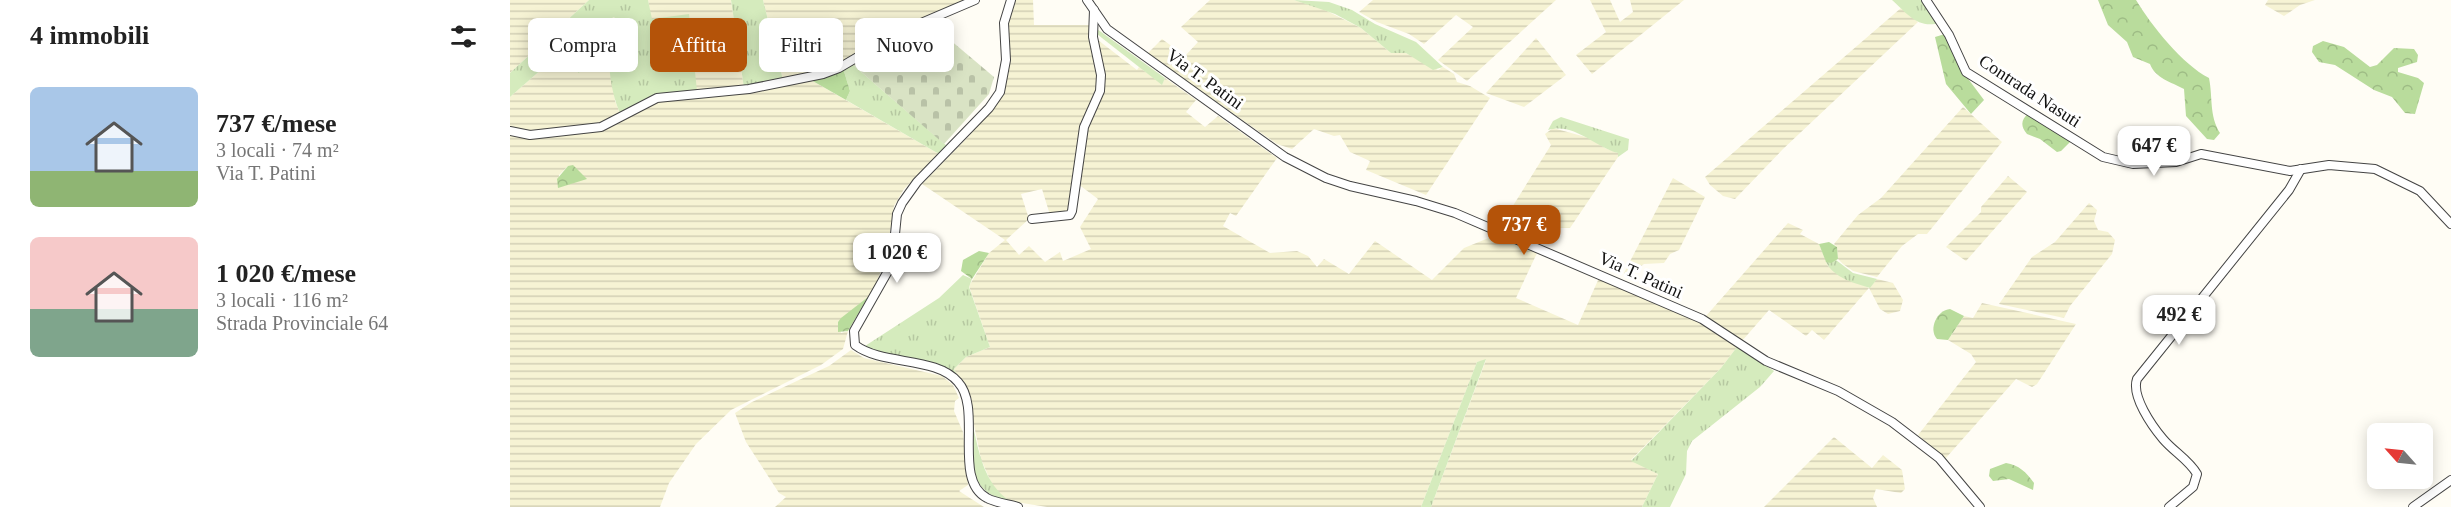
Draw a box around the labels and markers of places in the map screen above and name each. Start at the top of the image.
pin: 647 € [2112,126,2196,177]
pin: 737 € [1482,205,1566,256]
pin: 1 020 € [842,233,952,284]
pin: 492 € [2137,295,2221,346]

